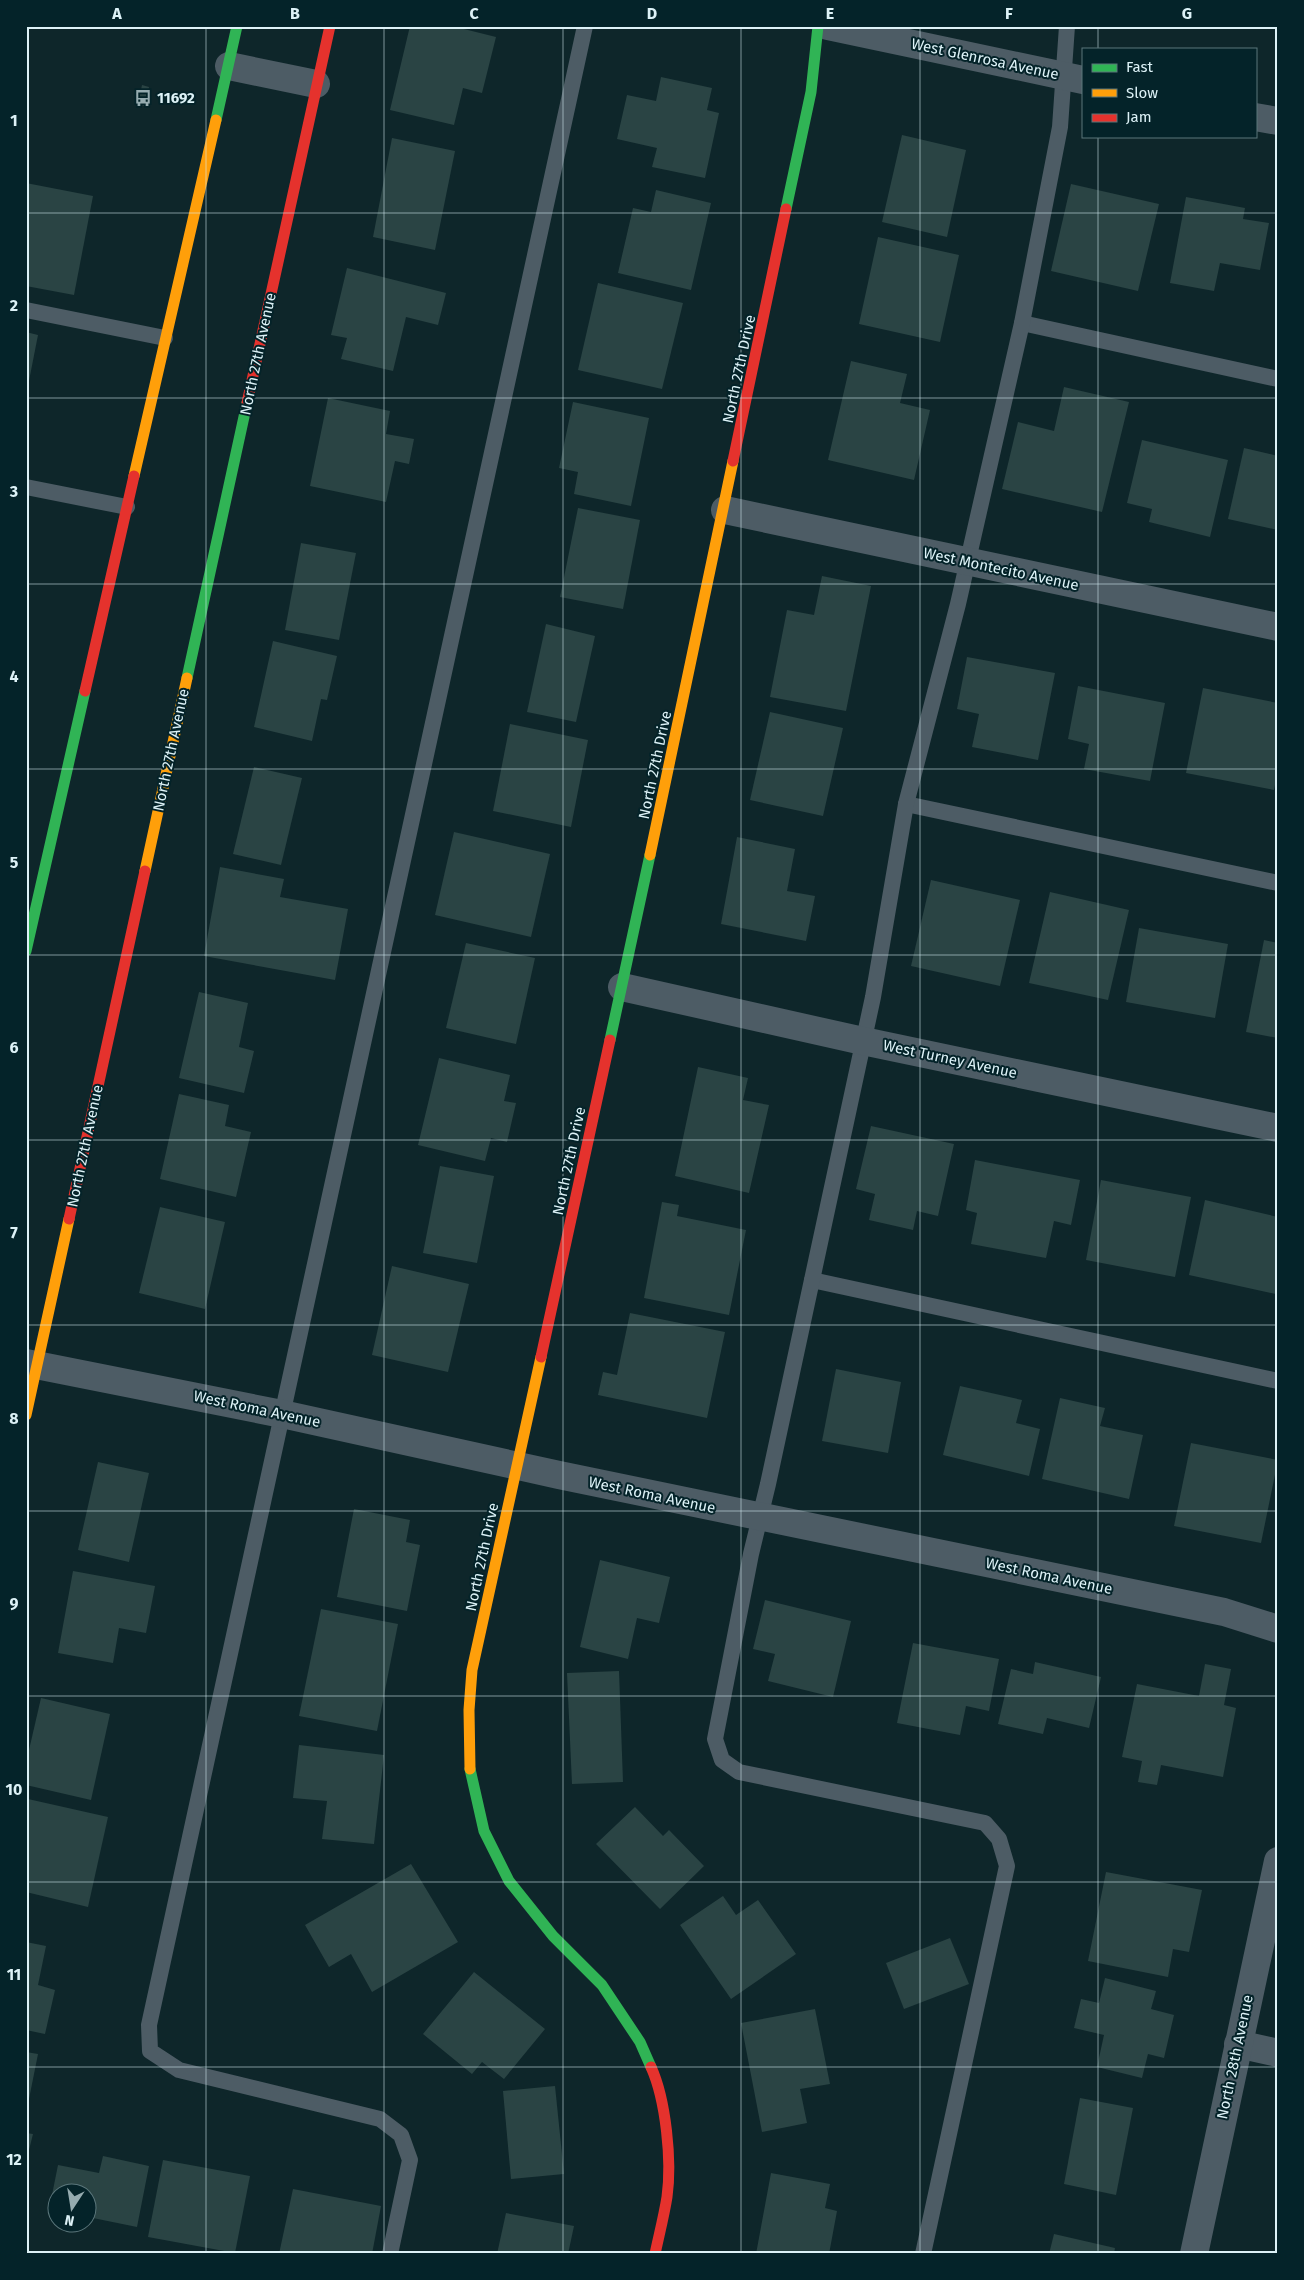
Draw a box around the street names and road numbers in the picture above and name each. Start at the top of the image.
street label: West Glenrosa Avenue [910,35,1060,83]
street label: North 27th Avenue [236,291,280,417]
street label: North 27th Drive [719,313,759,425]
street label: West Montecito Avenue [922,544,1080,594]
street label: North 27th Avenue [149,687,193,813]
street label: North 27th Drive [635,709,675,821]
street label: West Turney Avenue [881,1036,1019,1082]
street label: North 27th Avenue [63,1083,107,1209]
street label: North 27th Drive [549,1105,589,1217]
street label: West Roma Avenue [192,1387,322,1431]
street label: West Roma Avenue [587,1473,717,1517]
street label: North 27th Drive [462,1501,502,1613]
street label: West Roma Avenue [984,1554,1114,1598]
street label: North 28th Avenue [1213,1993,1257,2121]

